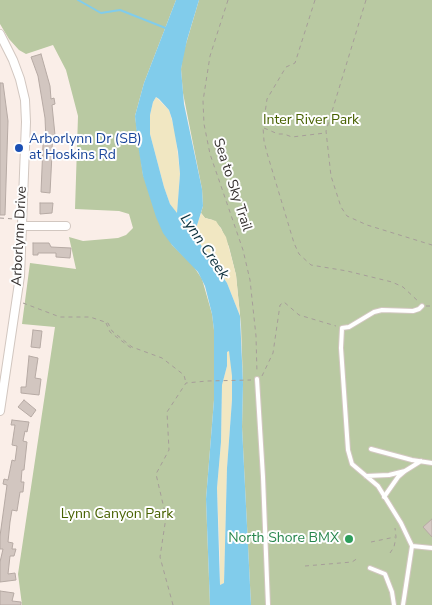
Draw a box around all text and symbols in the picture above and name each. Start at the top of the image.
park label: Inter River Park [263,113,359,129]
place label: Arborlynn Dr (SB) at Hoskins Rd [29,132,142,164]
street label: Sea to Sky Trail [209,136,255,234]
marker: Arborlynn Dr (SB) at Hoskins Rd [13,142,25,154]
street label: Arborlynn Drive [9,186,31,286]
water label: Lynn Creek [176,211,232,283]
park label: Lynn Canyon Park [61,507,173,523]
place label: North Shore BMX [228,531,339,547]
marker: North Shore BMX [343,533,355,545]

